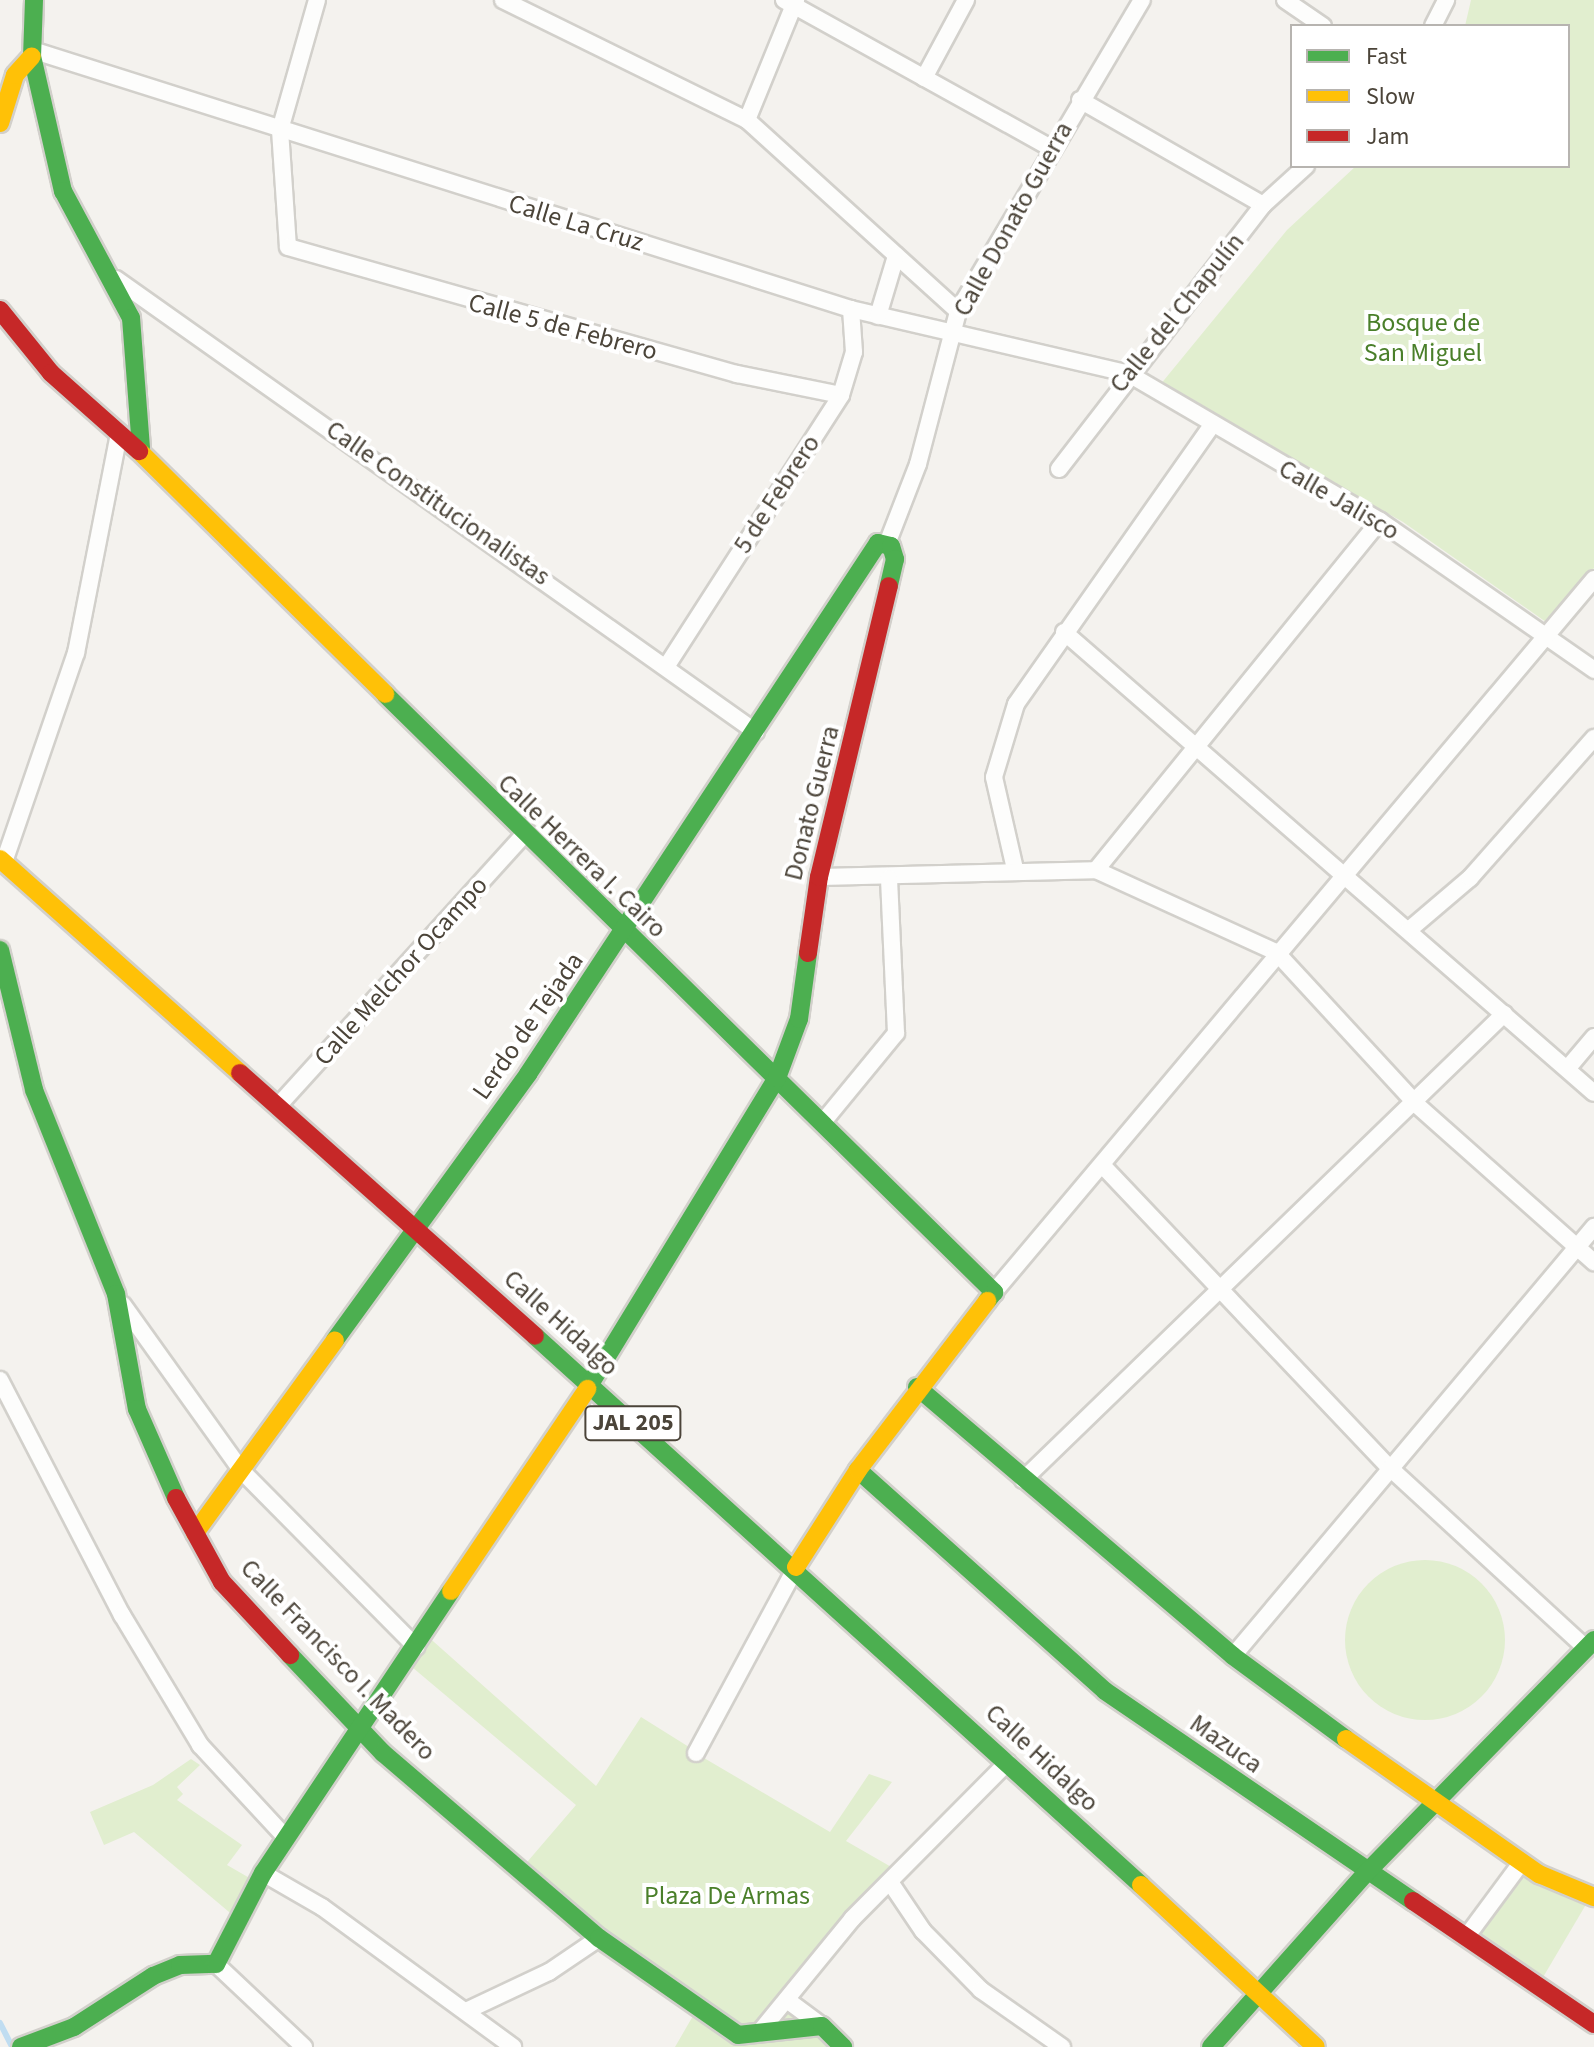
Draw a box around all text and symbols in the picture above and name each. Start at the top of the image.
legend [1290,24,1570,168]
text: Fast [1366,39,1407,74]
text: Slow [1366,79,1415,114]
street label: Calle Donato Guerra [947,116,1079,322]
text: Jam [1366,119,1410,154]
street label: Calle La Cruz [505,188,647,258]
street label: Calle del Chapulín [1103,227,1251,399]
street label: Calle 5 de Febrero [465,287,661,367]
park label: Bosque de San Miguel [1364,307,1482,368]
street label: Calle Constitucionalistas [320,414,556,592]
street label: 5 de Febrero [727,429,827,559]
street label: Calle Jalisco [1273,453,1405,547]
street label: Donato Guerra [778,722,846,884]
street label: Calle Herrera I. Cairo [491,768,673,944]
street label: Calle Melchor Ocampo [308,870,494,1072]
street label: Lerdo de Tejada [466,946,590,1106]
street label: Calle Hidalgo [497,1263,625,1383]
road number: JAL 205 [583,1403,683,1443]
street label: Calle Francisco I. Madero [234,1553,442,1767]
street label: Calle Hidalgo [979,1698,1105,1818]
street label: Mazuca [1184,1708,1268,1780]
park label: Plaza De Armas [644,1880,810,1912]

